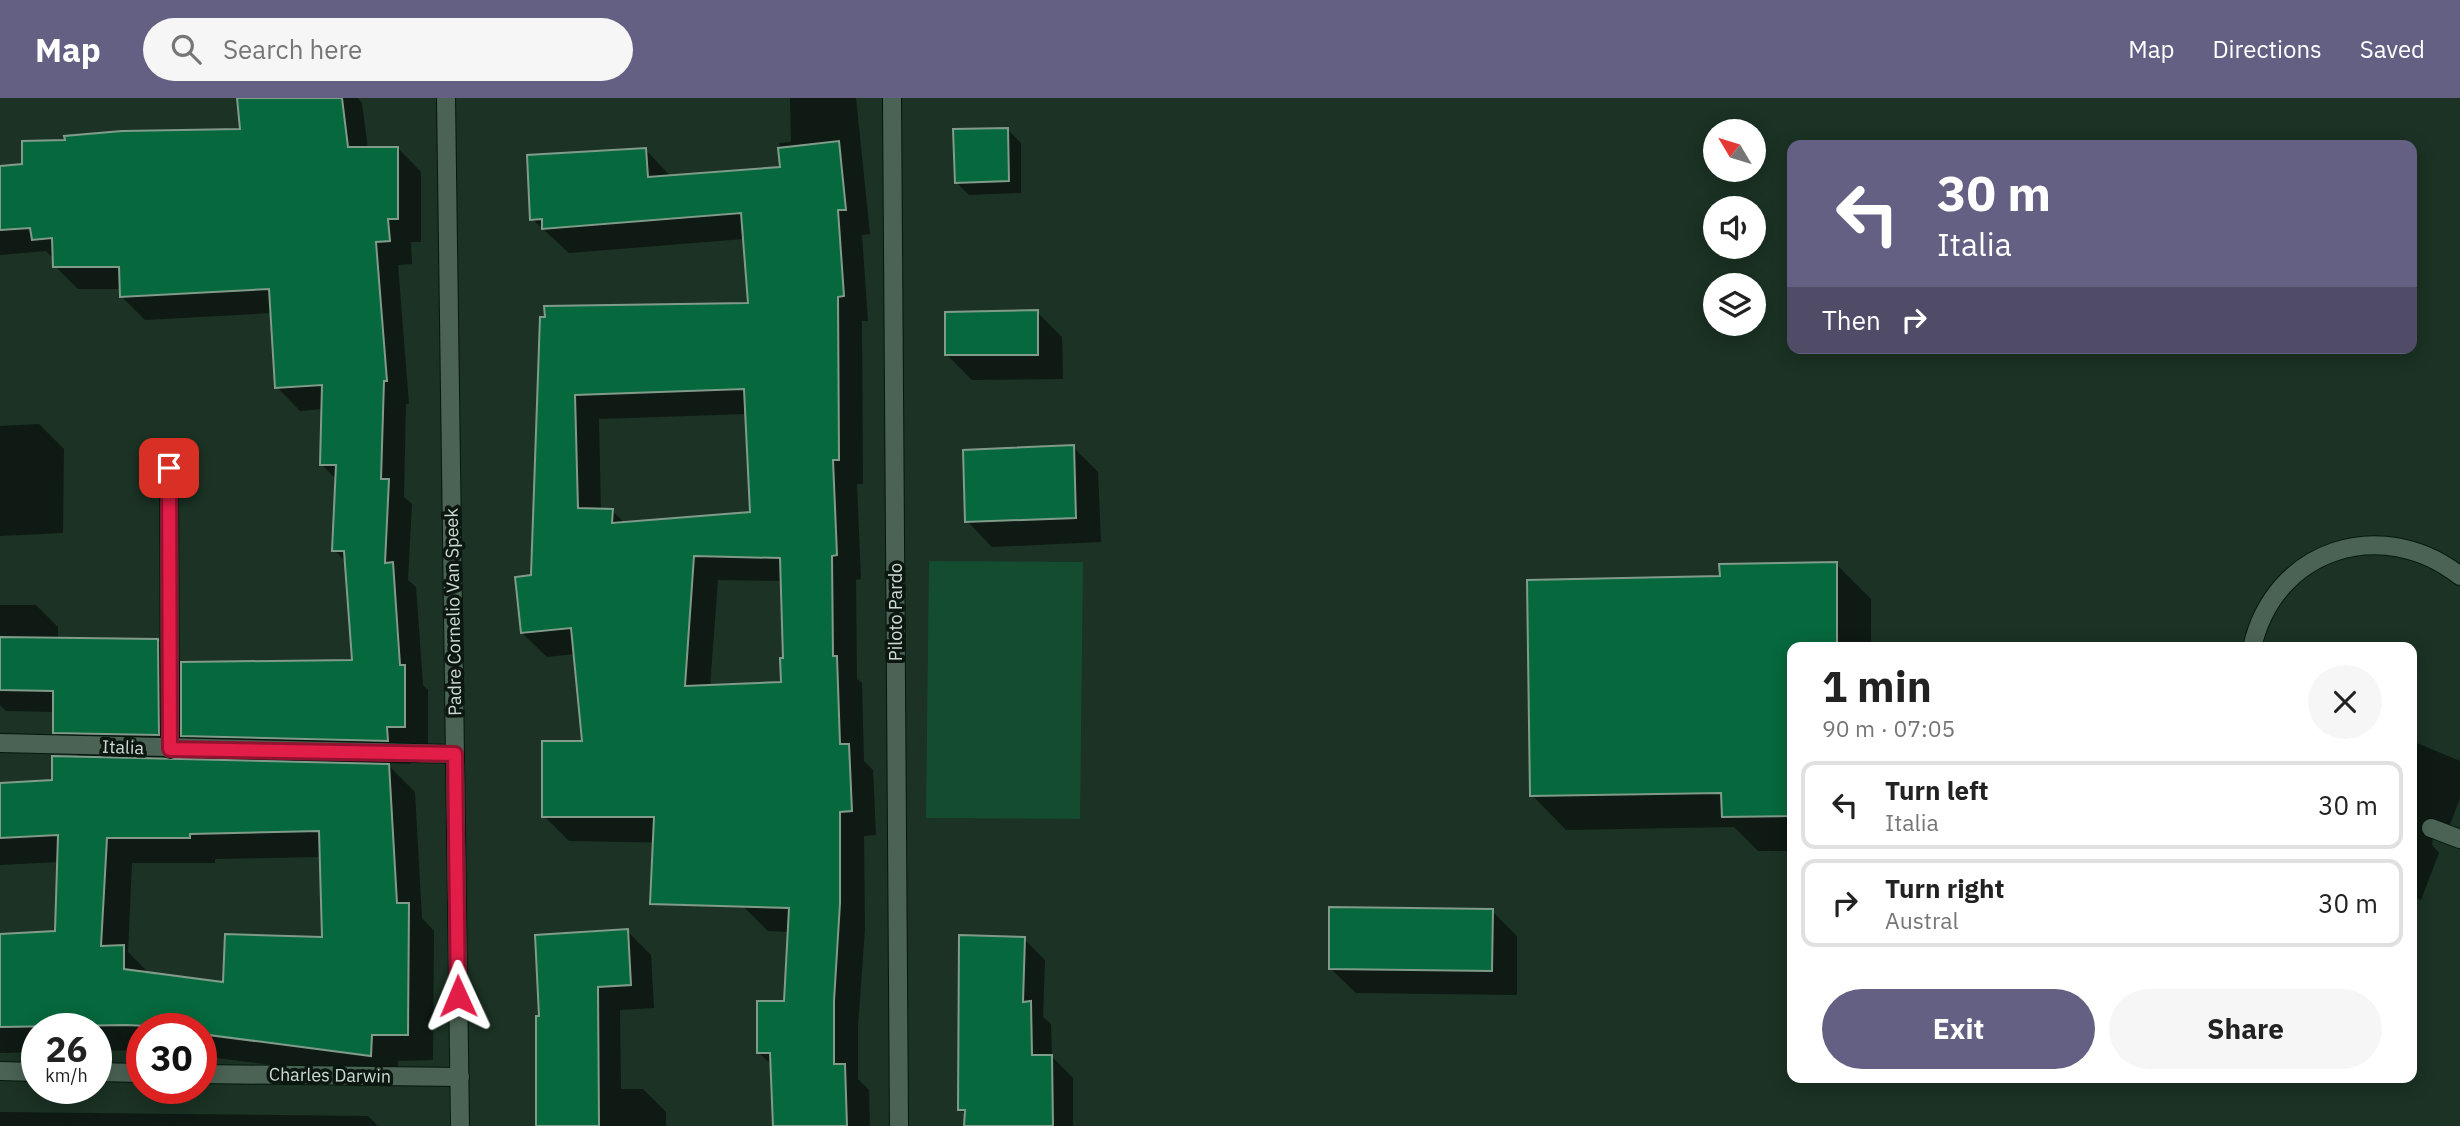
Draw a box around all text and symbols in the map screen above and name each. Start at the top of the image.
search box [143,18,633,81]
text: Map [35,28,101,71]
icon: search [167,30,205,68]
text: Search here [223,32,362,66]
text: Map [2128,33,2174,65]
text: Directions [2212,33,2322,65]
text: Saved [2360,33,2425,65]
north arrow [1703,119,1766,182]
map controls [1703,119,1766,336]
text: 30 m [1937,161,2051,224]
icon: left [1822,168,1913,259]
button: sound [1703,196,1766,259]
text: Italia [1937,223,2012,265]
button: layers [1703,273,1766,336]
icon: right [1895,301,1933,339]
text: Then [1822,303,1881,337]
pin [139,438,199,498]
icon: arrive [150,449,188,487]
street label: Padre Cornelio Van Speek [440,507,466,716]
street label: Piloto Pardo [884,563,907,661]
text: 1 min [1822,659,1932,714]
button: close [2308,665,2382,739]
text: 90 m · 07:05 [1822,713,1955,743]
street label: Italia [102,735,145,759]
text: Turn left [1885,773,1988,807]
icon: left [1826,786,1864,824]
text: 30 m [2318,788,2378,822]
text: Italia [1885,807,1939,837]
text: Turn right [1885,871,2004,905]
icon: right [1826,884,1864,922]
text: 30 m [2318,886,2378,920]
text: Austral [1885,905,1959,935]
position arrow [421,959,495,1033]
button: Exit [1822,989,2095,1069]
button: Share [2109,989,2382,1069]
speed limit sign: 30 [126,1013,217,1104]
text: 26 [45,1026,88,1072]
street label: Charles Darwin [269,1062,391,1088]
text: km/h [45,1064,88,1087]

